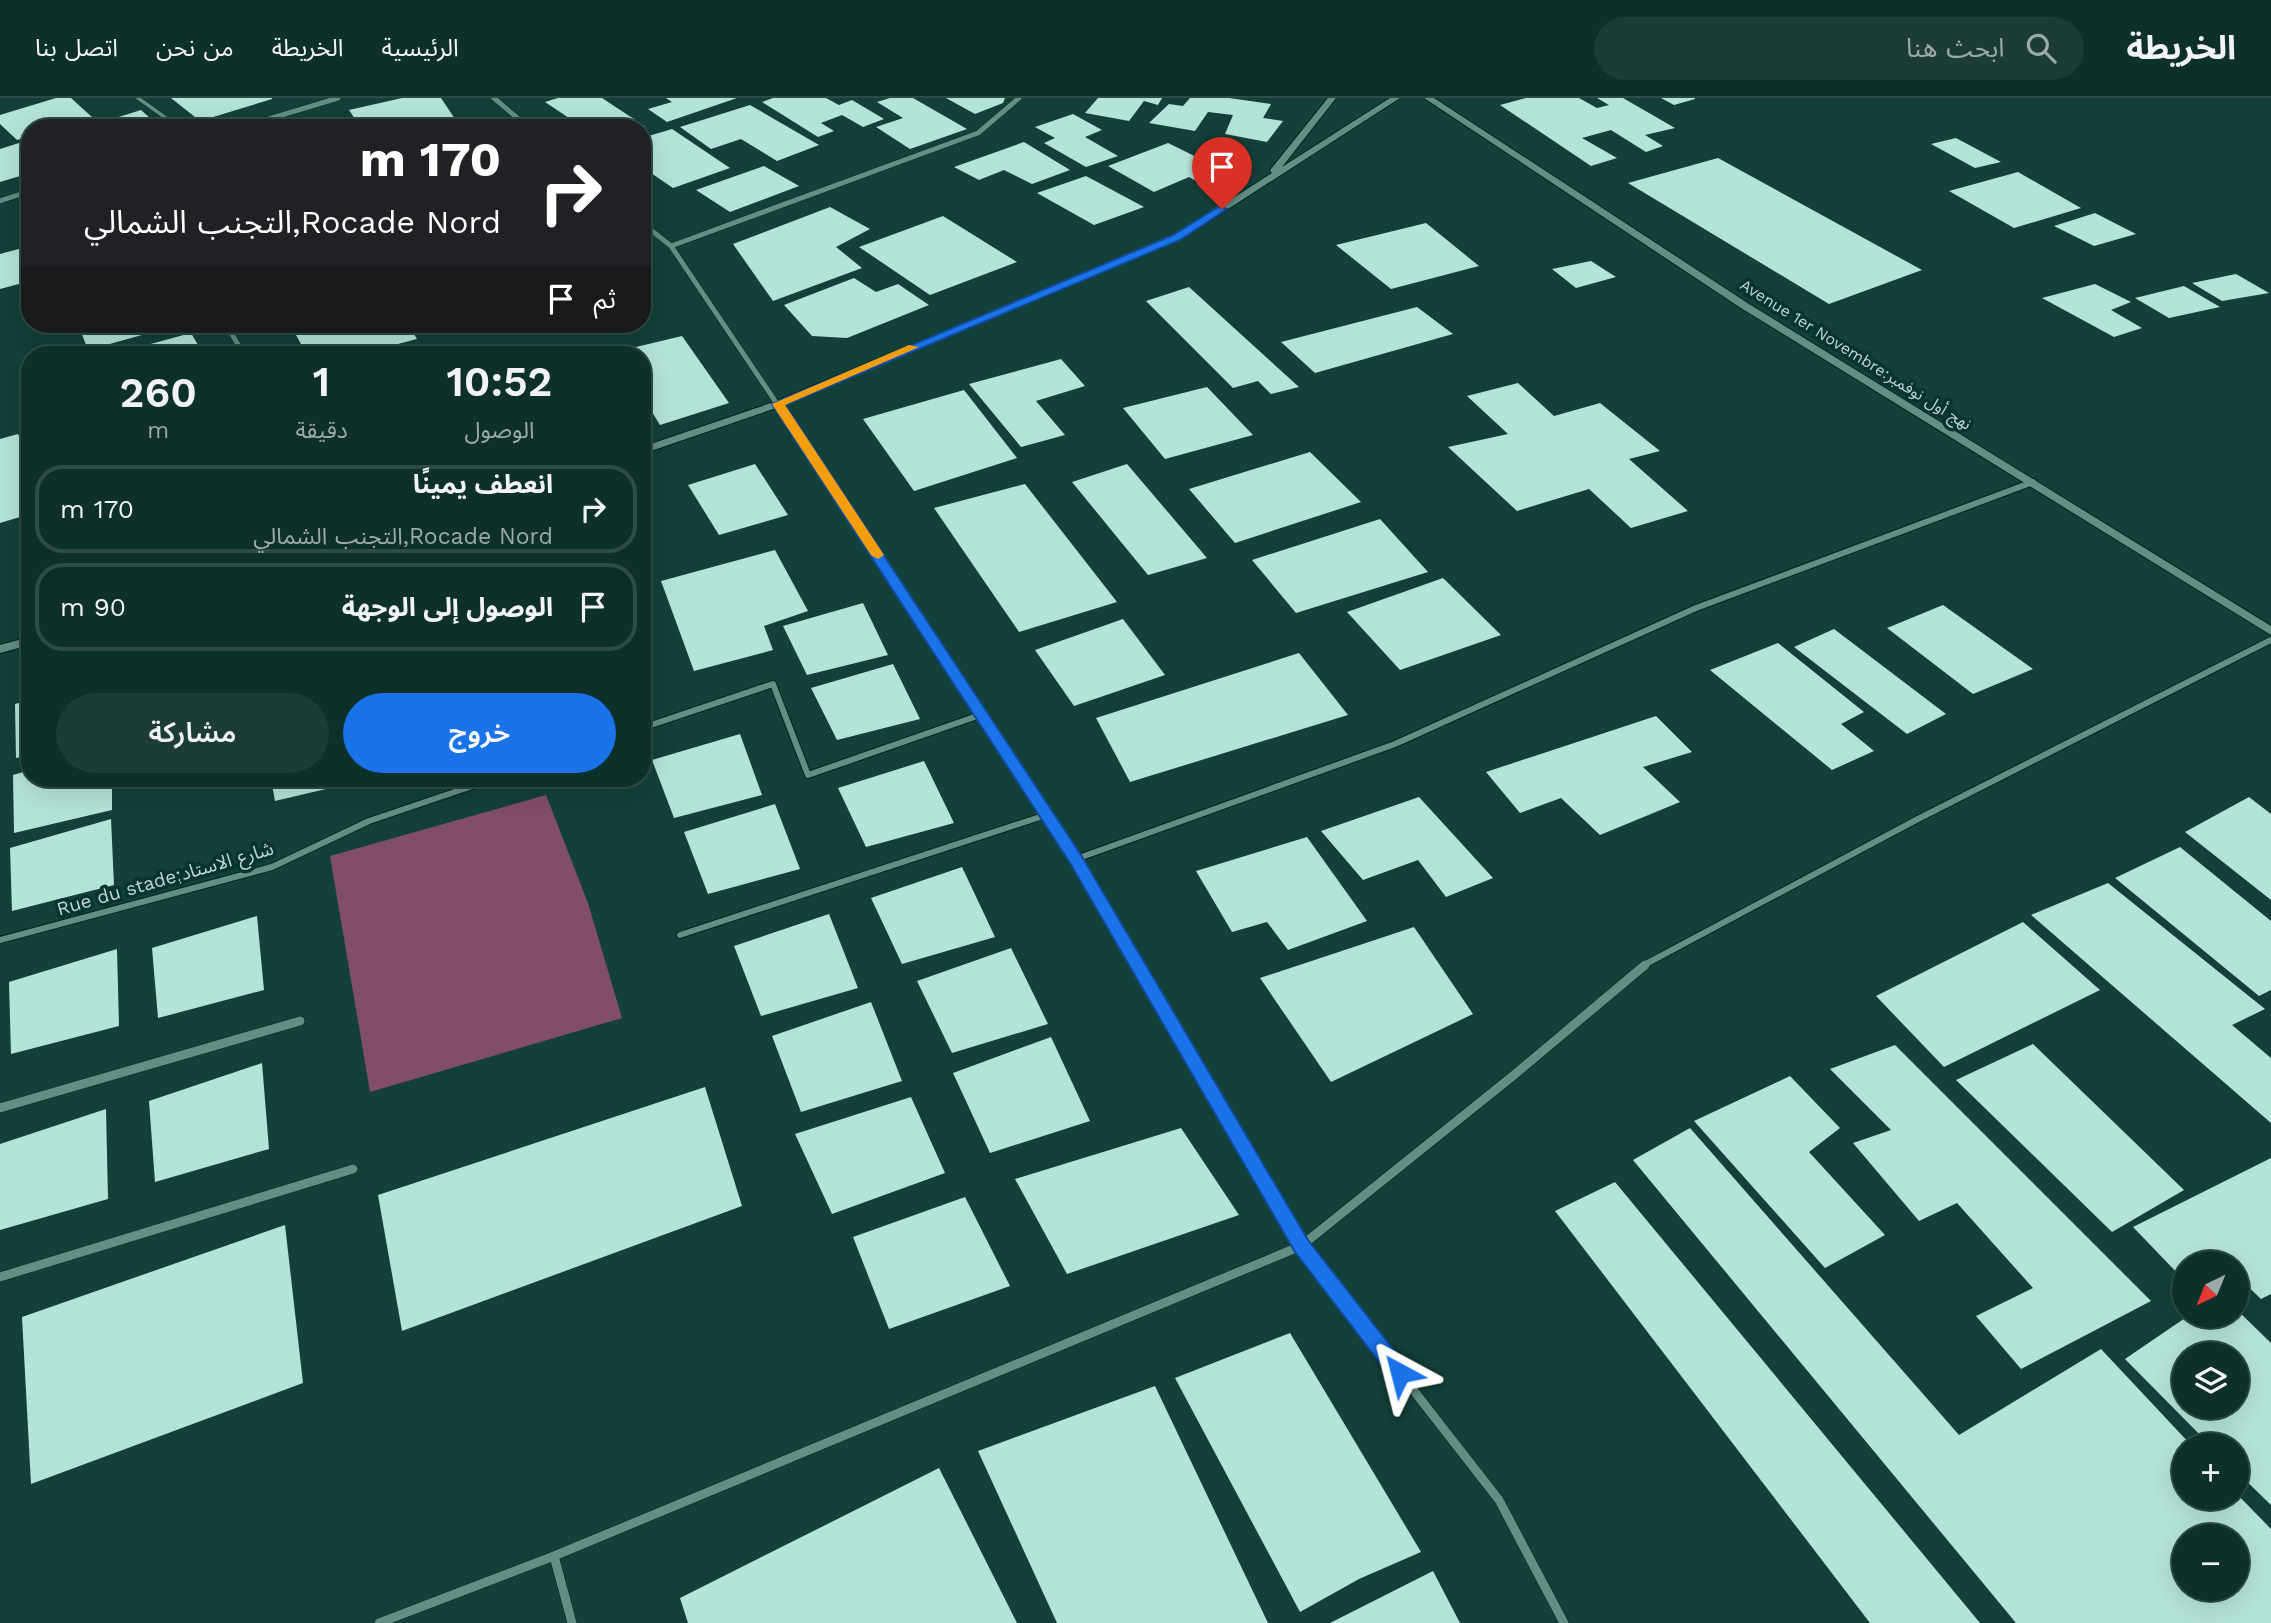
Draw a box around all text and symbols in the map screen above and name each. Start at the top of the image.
search box [1594,17,2084,80]
text: الخريطة [2126,28,2236,67]
icon: search [2022,29,2060,67]
text: ابحث هنا [1906,33,2004,63]
text: اتصل بنا [35,34,118,62]
text: من نحن [156,34,234,62]
text: الخريطة [272,34,344,62]
text: الرئيسية [382,34,459,62]
text: 170 m [360,130,501,188]
pin [1192,137,1252,209]
icon: right [525,147,616,238]
icon: arrive [1203,148,1241,186]
text: Rocade Nord,التجنب الشمالي [84,203,501,241]
street label: Avenue 1er Novembre;نهج أول نوفمبر [1735,275,1975,436]
icon: arrive [542,280,580,318]
text: ثم [594,284,616,314]
text: 1 [313,357,330,406]
text: 10:52 [446,357,552,406]
text: 260 [120,368,197,417]
text: m [147,417,169,444]
text: دقيقة [295,417,348,444]
text: الوصول [464,417,534,444]
text: انعطف يمينًا [413,469,553,499]
icon: right [574,490,612,528]
text: 170 m [60,494,134,524]
text: Rocade Nord,التجنب الشمالي [253,523,553,550]
icon: arrive [574,588,612,626]
text: 90 m [60,592,126,622]
text: الوصول إلى الوجهة [342,592,553,622]
button: مشاركة [56,693,329,773]
button: خروج [343,693,616,773]
street label: Rue du stade;شارع الاستاد [54,836,277,922]
north arrow [2172,1251,2249,1328]
map controls [2172,1251,2249,1601]
position arrow [1363,1336,1437,1410]
button: layers [2172,1342,2249,1419]
button: + [2172,1433,2249,1510]
button: − [2172,1524,2249,1601]

